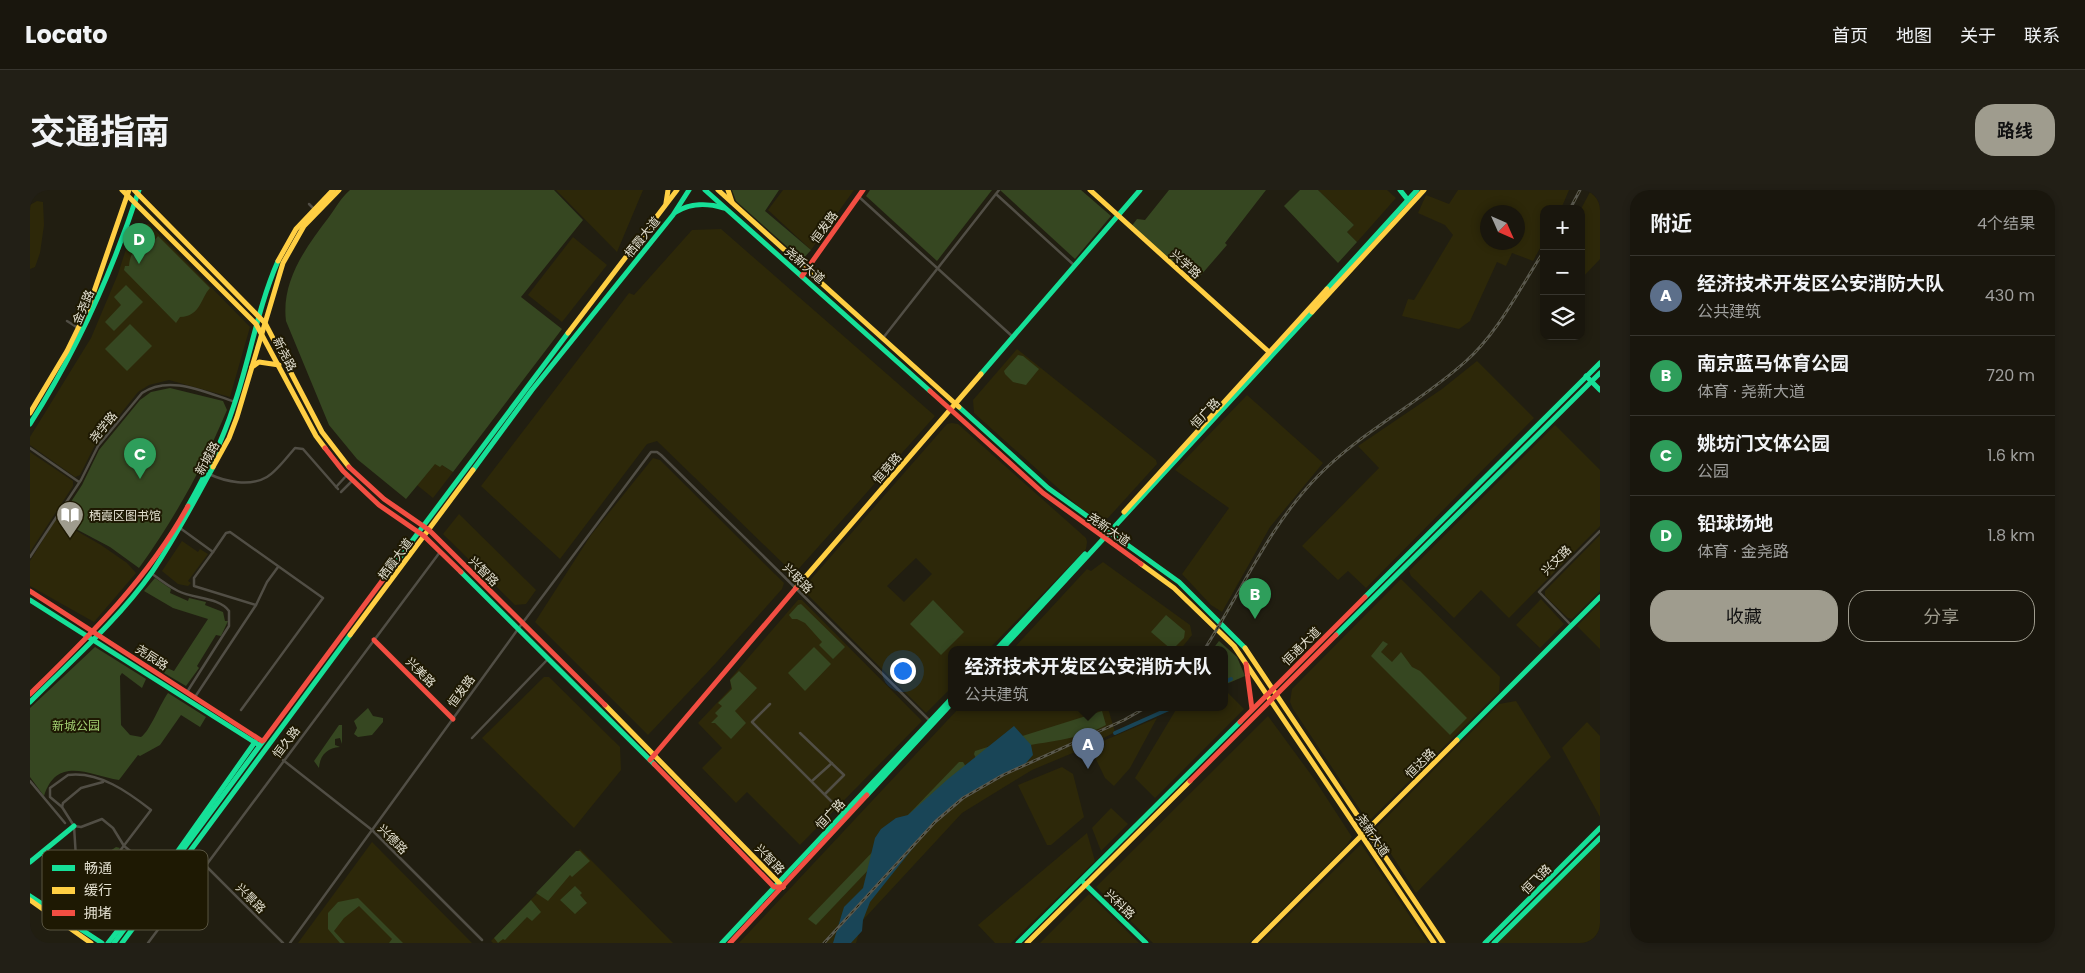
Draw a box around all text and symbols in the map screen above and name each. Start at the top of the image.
text: Locato [25,18,108,51]
text: 首页 [1832,23,1868,48]
text: 地图 [1896,23,1932,48]
text: 关于 [1960,23,1996,48]
text: 联系 [2024,23,2060,48]
button: 路线 [1975,104,2055,156]
text: 交通指南 [30,107,170,156]
north arrow [1480,205,1525,250]
map controls [1540,205,1585,340]
button: + [1540,205,1585,250]
street label: 恒发路 [807,207,841,247]
text: 附近 [1650,209,1692,238]
text: 4个结果 [1977,212,2035,235]
street label: 栖霞大道 [620,213,664,261]
pin: D [123,223,155,264]
street label: 尧新大道 [781,243,829,287]
street label: 兴学路 [1167,246,1205,282]
button: − [1540,250,1585,295]
text: 经济技术开发区公安消防大队 [1697,270,1944,297]
text: A [1660,284,1672,307]
text: 430 m [1985,284,2035,307]
street label: 金尧路 [68,287,98,327]
button: layers [1540,295,1585,340]
text: 公共建筑 [1697,300,1761,323]
street label: 新尧路 [269,334,301,374]
text: 南京蓝马体育公园 [1697,350,1849,377]
text: B [1661,364,1671,387]
text: 720 m [1986,364,2035,387]
text: 体育 · 尧新大道 [1697,380,1805,403]
street label: 恒广路 [1187,394,1223,432]
street label: 尧学路 [85,408,121,446]
text: 姚坊门文体公园 [1697,430,1830,457]
pin: C [124,438,156,479]
street label: 新城路 [191,438,223,478]
text: C [1660,444,1672,467]
text: 1.6 km [1987,444,2035,467]
street label: 恒竞路 [869,449,905,487]
text: 公园 [1697,460,1729,483]
library icon: 栖霞区图书馆 [55,500,85,539]
place label: 栖霞区图书馆 [89,507,161,524]
street label: 尧新大道 [1084,508,1134,550]
text: 铅球场地 [1697,510,1773,537]
text: D [1660,524,1672,547]
text: 1.8 km [1987,524,2035,547]
street label: 栖霞大道 [374,535,416,583]
text: 体育 · 金尧路 [1697,540,1789,563]
street label: 兴文路 [1537,541,1575,579]
street label: 兴智路 [465,552,503,590]
street label: 兴联路 [779,559,817,597]
pin: B [1239,578,1271,619]
button: 收藏 [1650,590,1838,642]
button: 分享 [1848,590,2035,642]
street label: 恒通大道 [1278,623,1324,669]
street label: 尧辰路 [132,640,172,674]
popup [948,646,1228,711]
street label: 兴美路 [402,653,440,691]
text: 经济技术开发区公安消防大队 [964,653,1212,680]
your location [890,658,916,684]
street label: 恒发路 [444,671,478,711]
text: 公共建筑 [964,683,1029,706]
park label: 新城公园 [52,717,100,734]
street label: 恒久路 [268,723,304,761]
pin: A [1072,728,1104,769]
street label: 恒达路 [1401,744,1439,782]
street label: 恒广路 [812,795,848,833]
street label: 尧新大道 [1353,810,1393,860]
street label: 兴德路 [374,820,412,858]
street label: 兴智路 [751,840,789,878]
legend [42,850,208,930]
text: 畅通 [84,858,112,878]
street label: 恒飞路 [1517,860,1555,898]
street label: 兴景路 [232,879,270,917]
text: 缓行 [84,880,112,900]
street label: 兴科路 [1101,885,1139,923]
text: 拥堵 [84,903,112,923]

